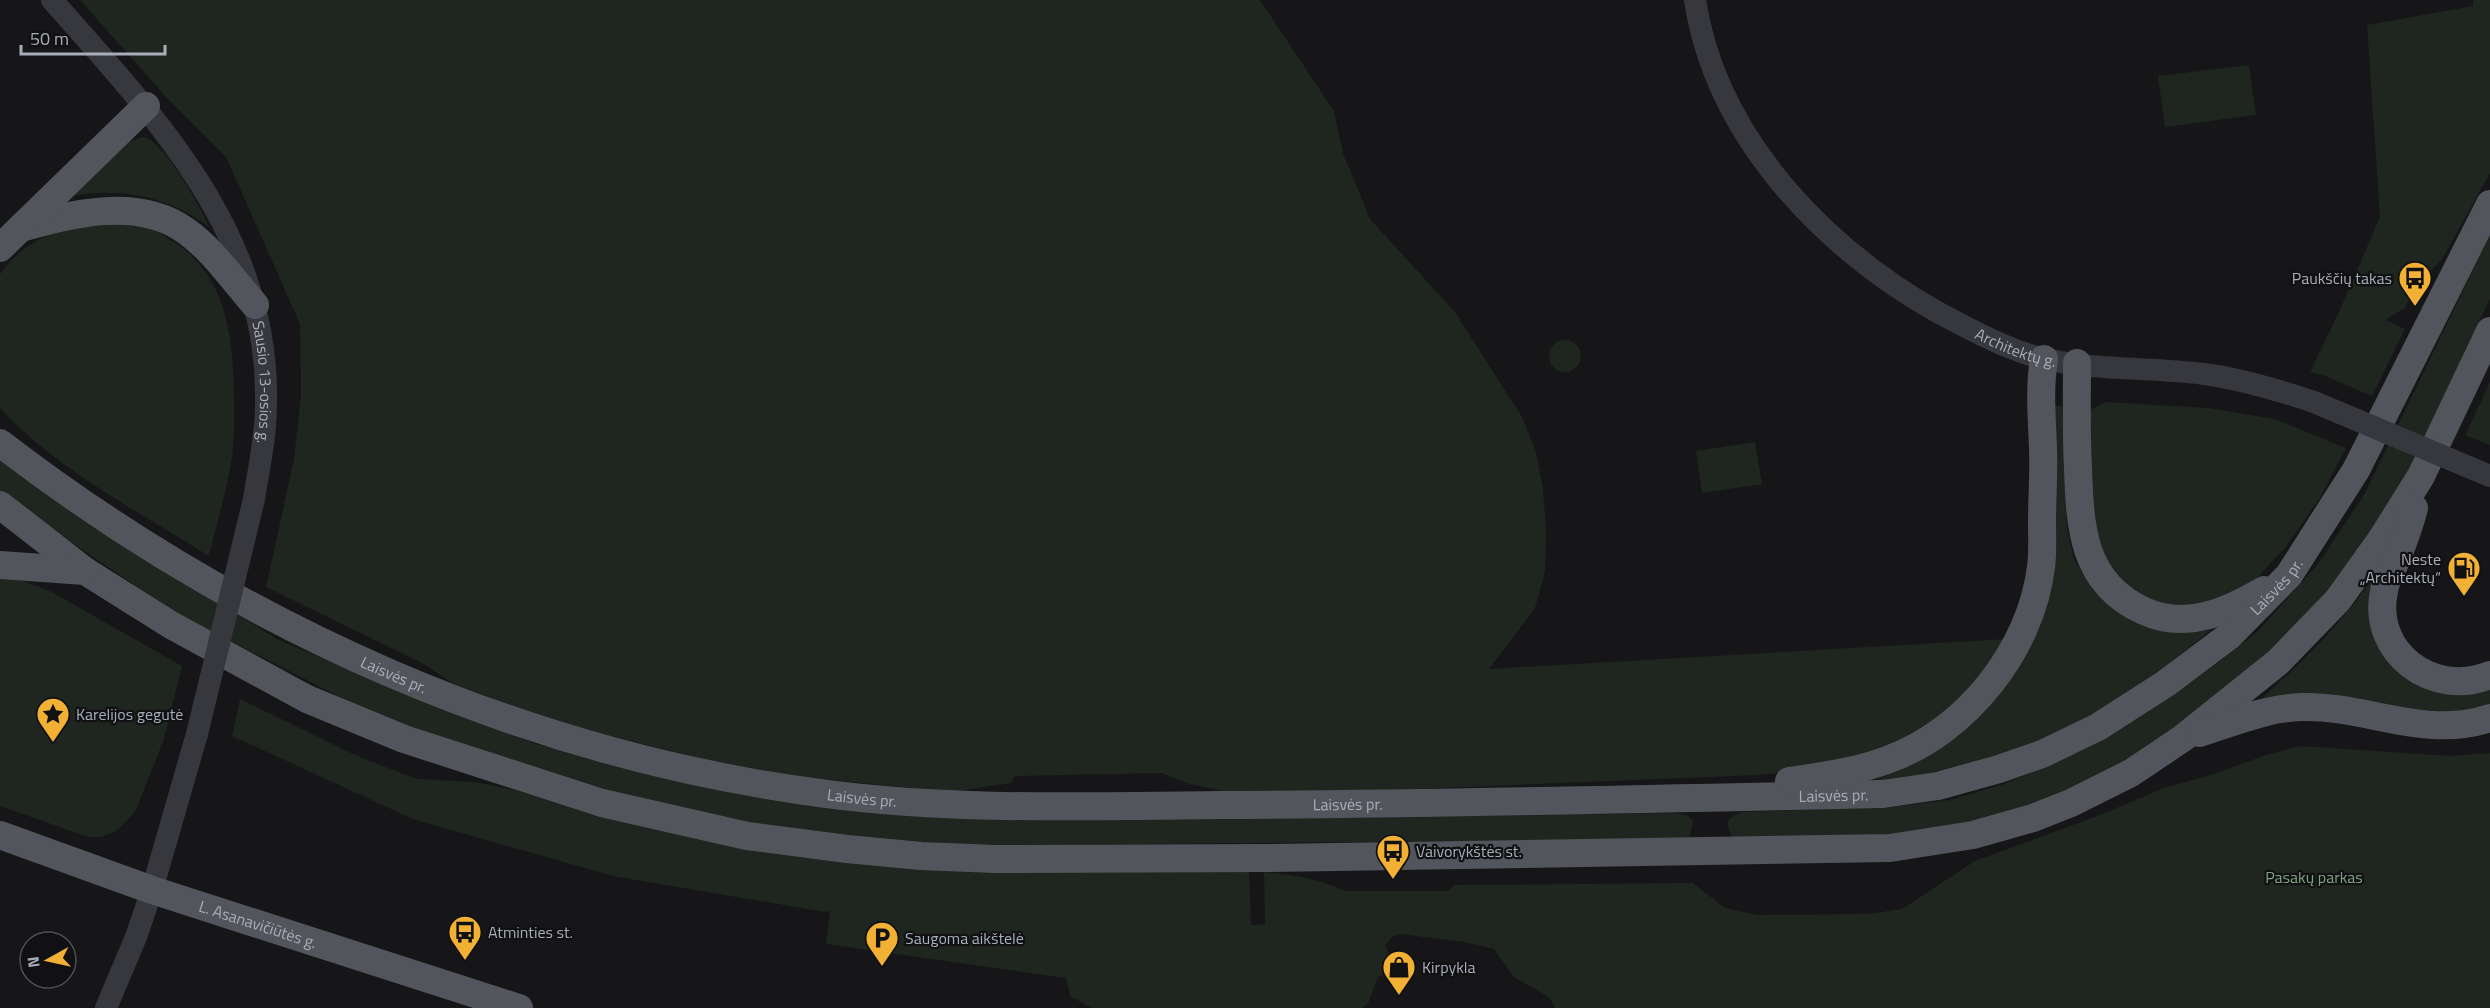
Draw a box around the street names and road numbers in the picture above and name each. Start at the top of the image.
street label: Sausio 13-osios g. [246,319,278,446]
street label: Architektų g. [1971,322,2058,373]
street label: Laisvės pr. [2244,554,2309,621]
street label: Laisvės pr. [357,650,430,699]
street label: Laisvės pr. [826,782,898,813]
street label: Laisvės pr. [1798,782,1869,808]
street label: Laisvės pr. [1313,792,1383,816]
street label: L. Asanavičiūtės g. [196,894,320,954]

